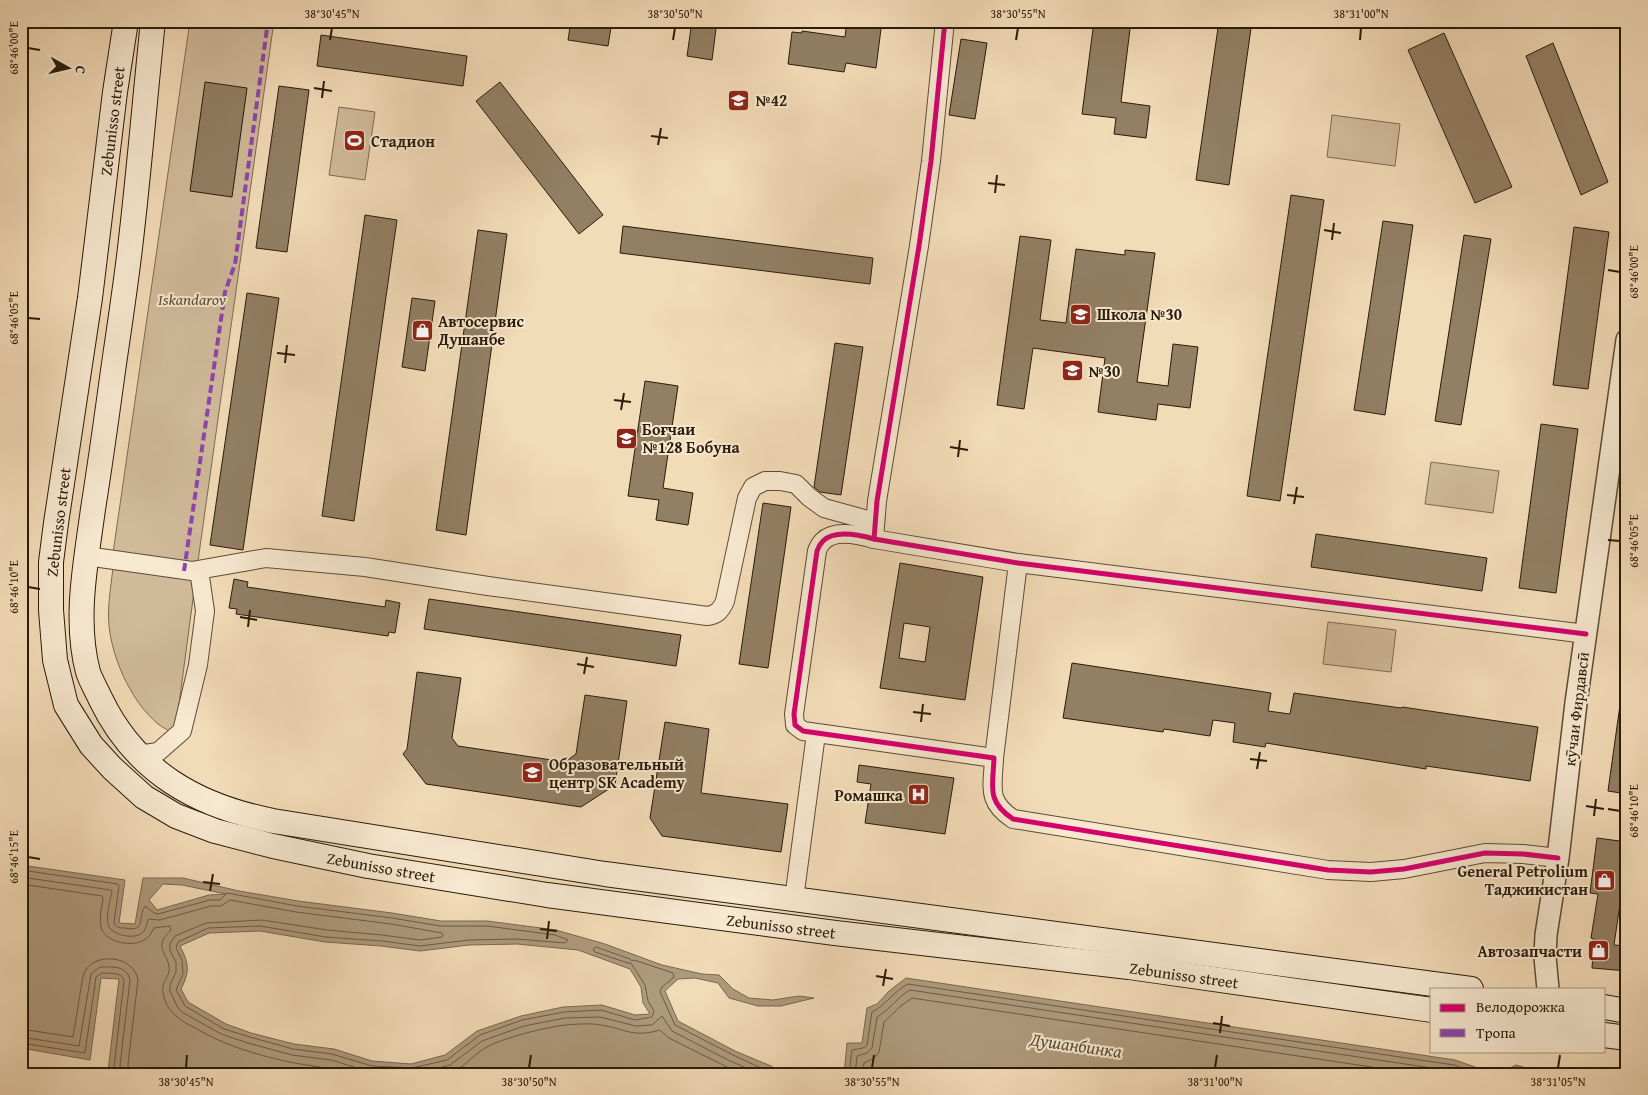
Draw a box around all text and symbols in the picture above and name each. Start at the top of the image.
text: 38°30'45"N [304,5,360,22]
text: 38°30'50"N [647,5,703,22]
text: 38°30'55"N [990,5,1046,22]
text: 38°31'00"N [1333,5,1389,22]
text: 68°46'00"E [5,21,22,75]
north arrow [42,42,92,92]
text: С [70,64,91,75]
street label: Zebunisso street [93,65,131,177]
school or university icon: №42 [727,88,751,112]
place label: №42 [755,88,787,112]
sports icon: Стадион [343,129,367,153]
place label: Стадион [371,129,435,153]
text: 68°46'00"E [1625,245,1642,299]
park label: Iskandarov [158,287,227,311]
text: 68°46'05"E [5,291,22,345]
school or university icon: Школа №30 [1069,302,1093,326]
place label: Школа №30 [1097,302,1182,326]
place label: Автосервис Душанбе [437,309,524,351]
shop icon: Автосервис Душанбе [410,318,434,342]
school or university icon: №30 [1060,359,1084,383]
place label: №30 [1088,359,1120,383]
place label: Боғчаи №128 Бобуна [642,417,740,459]
school or university icon: Боғчаи №128 Бобуна [614,426,638,450]
street label: Zebunisso street [39,466,77,578]
text: 68°46'05"E [1625,514,1642,568]
text: 68°46'10"E [5,560,22,614]
street label: кӯчаи Фирдавсӣ [1557,650,1595,768]
place label: Образовательный центр SK Academy [549,752,686,794]
school or university icon: Образовательный центр SK Academy [521,761,545,785]
place label: Ромашка [834,783,904,807]
hospital icon: Ромашка [907,783,931,807]
text: 68°46'10"E [1625,784,1642,838]
text: 68°46'15"E [5,830,22,884]
street label: Zebunisso street [325,846,438,888]
place label: General Petrolium Таджикистан [1458,859,1588,901]
shop icon: General Petrolium Таджикистан [1592,868,1616,892]
street label: Zebunisso street [725,907,837,945]
place label: Автозапчасти [1477,939,1582,963]
shop icon: Автозапчасти [1586,939,1610,963]
street label: Zebunisso street [1128,955,1240,995]
legend [1430,988,1606,1052]
text: Велодорожка [1476,996,1566,1017]
text: Тропа [1476,1022,1517,1043]
water label: Душанбинка [1027,1025,1124,1065]
text: 38°30'45"N [158,1073,214,1090]
text: 38°30'50"N [501,1073,557,1090]
text: 38°30'55"N [844,1073,900,1090]
text: 38°31'00"N [1187,1073,1243,1090]
text: 38°31'05"N [1530,1073,1586,1090]

